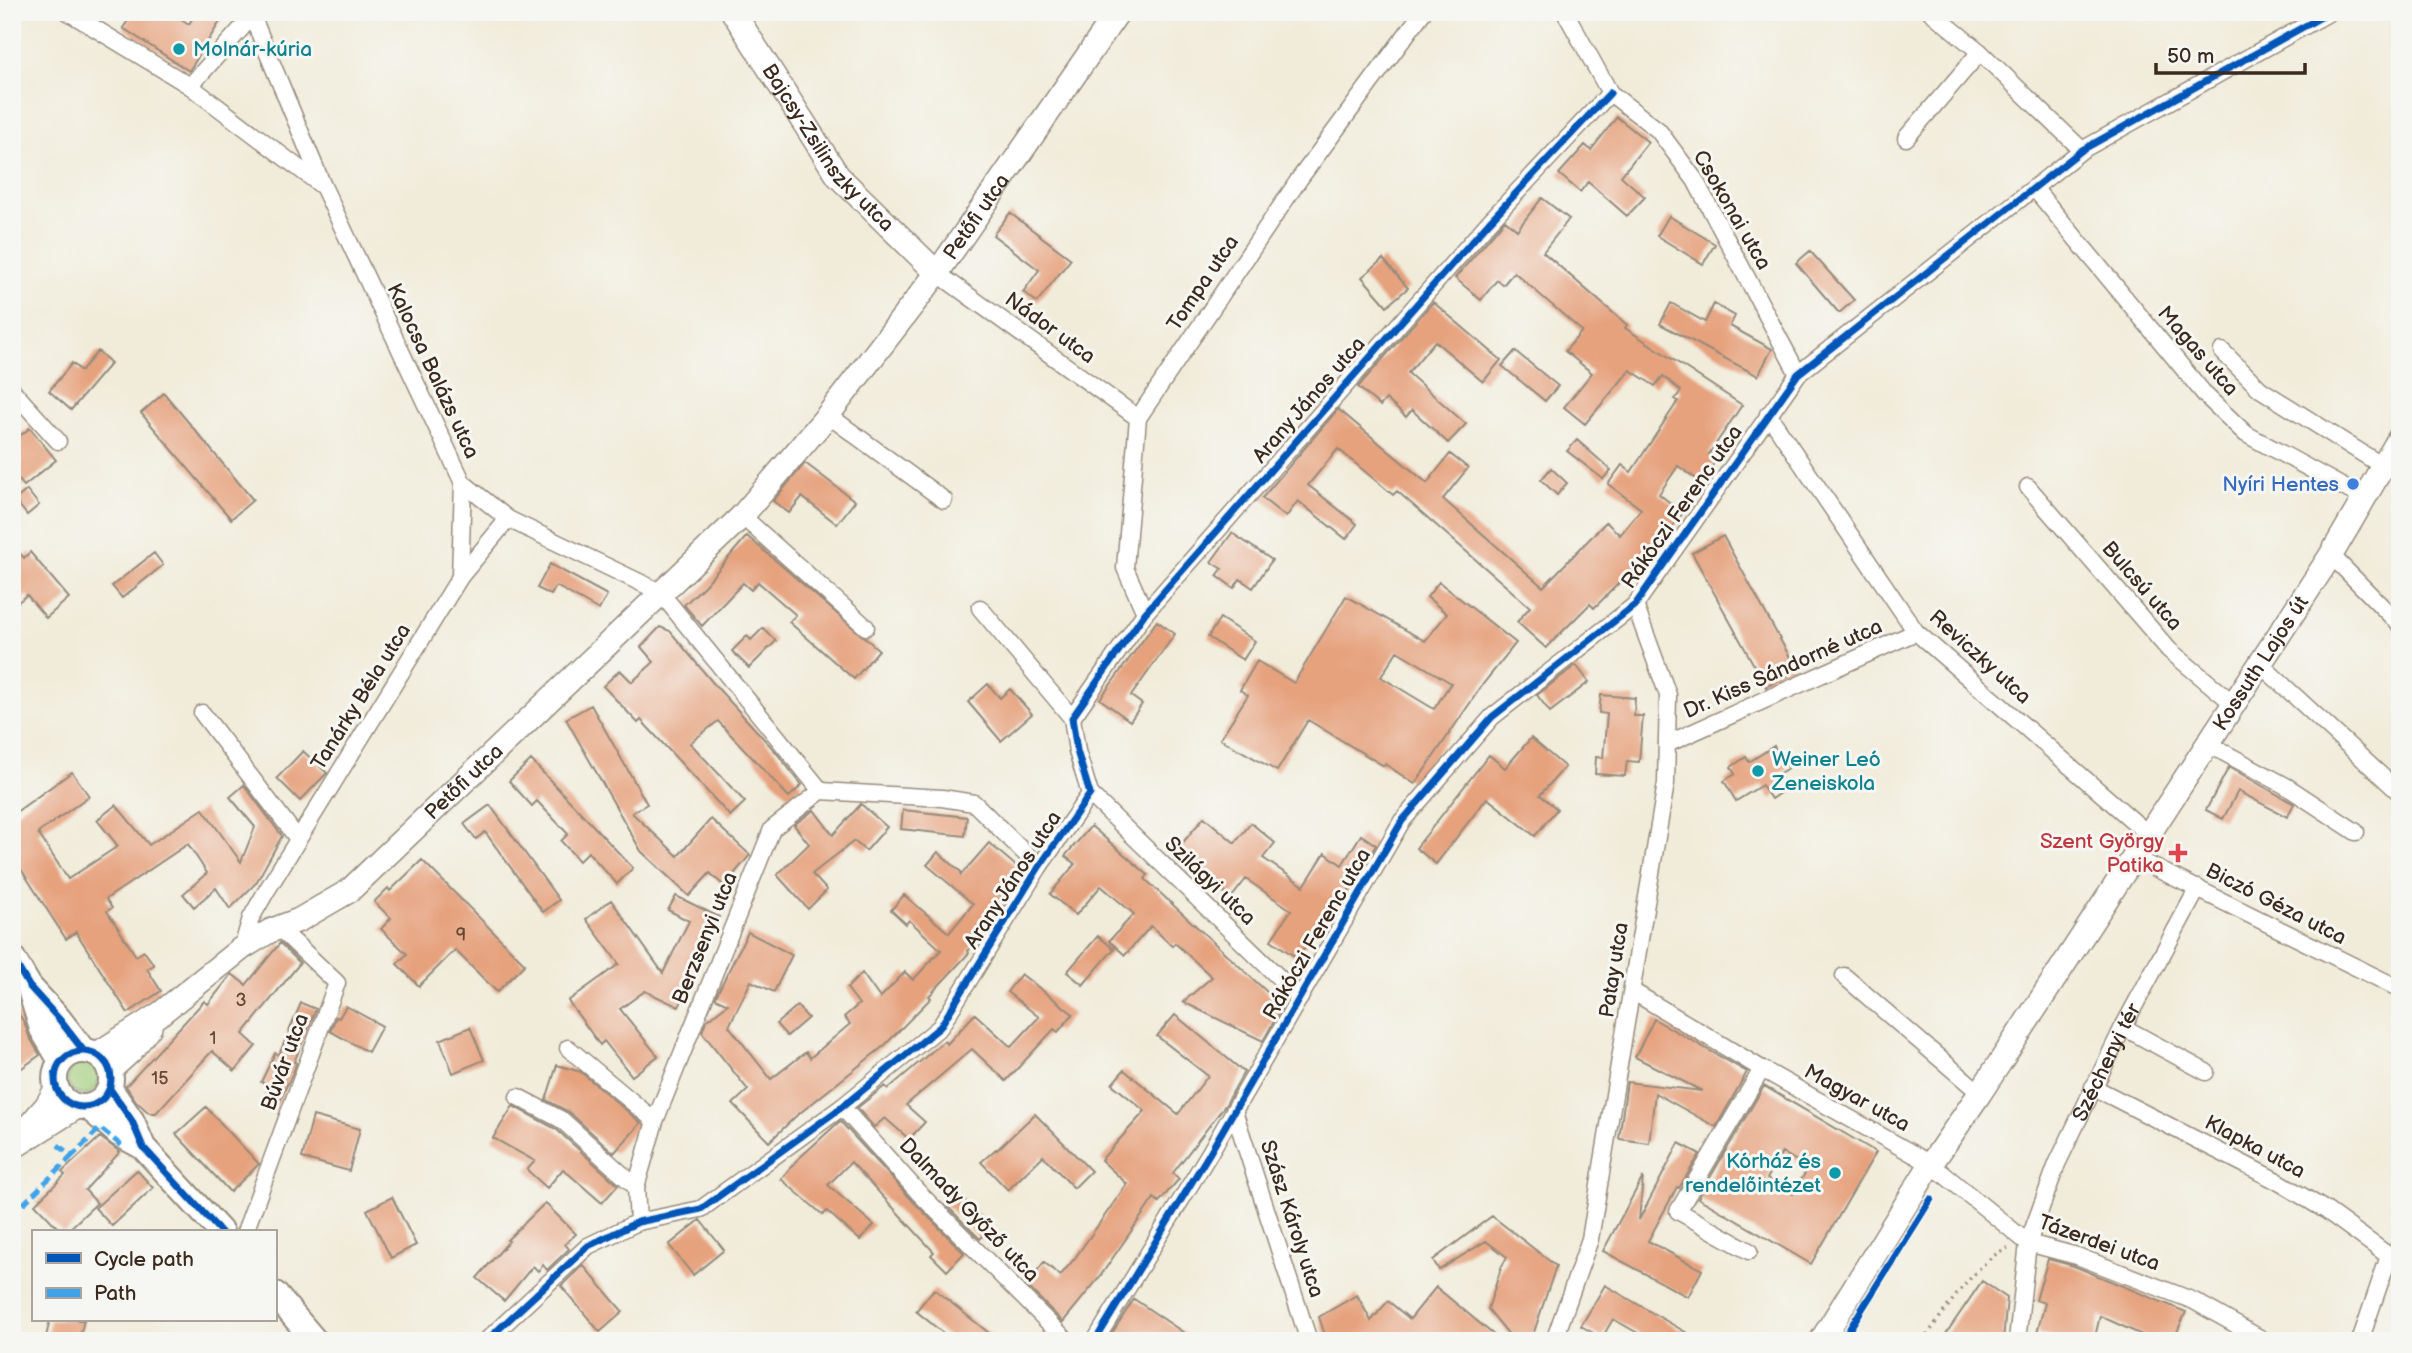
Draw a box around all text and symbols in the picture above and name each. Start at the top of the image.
scale bar [2156,32,2305,76]
place label: Molnár-kúria [193,37,312,62]
marker: Molnár-kúria [171,41,187,57]
text: 50 m [2167,44,2214,69]
street label: Bajcsy-Zsilinszky utca [757,59,899,236]
street label: Csokonai utca [1688,146,1776,274]
street label: Petőfi utca [938,169,1015,264]
street label: Tompa utca [1162,230,1244,336]
street label: Kalocsa Balázs utca [381,280,485,462]
street label: Nádor utca [1000,287,1100,369]
street label: Magas utca [2152,301,2244,401]
street label: Arany János utca [1247,332,1371,468]
street label: Rákóczi Ferenc utca [1616,420,1748,594]
place label: Nyíri Hentes [2222,472,2339,497]
marker: Nyíri Hentes [2345,476,2361,492]
street label: Bulcsú utca [2096,536,2188,636]
street label: Kossuth Lajos út [2207,591,2314,735]
street label: Reviczky utca [1924,605,2036,709]
street label: Dr. Kiss Sándorné utca [1680,614,1886,724]
street label: Tanárky Béla utca [306,619,416,775]
street label: Petőfi utca [419,738,508,825]
place label: Weiner Leó Zeneiskola [1771,747,1881,796]
marker: Weiner Leó Zeneiskola [1750,763,1766,779]
street label: Arany János utca [959,806,1067,954]
place label: Szent György Patika [2040,829,2164,878]
street label: Szilágyi utca [1159,831,1261,931]
street label: Rákóczi Ferenc utca [1258,844,1376,1024]
marker: Szent György Patika [2170,845,2186,861]
street label: Biczó Géza utca [2202,858,2350,950]
street label: Berzsenyi utca [667,868,743,1008]
street label: Patay utca [1594,920,1634,1020]
house number: 9 [456,925,466,946]
house number: 3 [235,990,247,1011]
street label: Széchenyi tér [2067,998,2146,1125]
street label: Búvár utca [256,1010,314,1114]
house number: 1 [210,1028,216,1049]
street label: Magyar utca [1800,1059,1914,1137]
house number: 15 [151,1068,169,1089]
street label: Klapka utca [2200,1110,2310,1184]
street label: Dalmady Győző utca [894,1133,1044,1287]
street label: Szász Károly utca [1255,1137,1329,1301]
place label: Kórház és rendelőintézet [1685,1149,1822,1198]
marker: Kórház és rendelőintézet [1827,1165,1843,1181]
street label: Tázerdei utca [2035,1209,2163,1277]
legend [32,1230,276,1322]
text: Cycle path [94,1247,194,1272]
text: Path [94,1281,136,1306]

